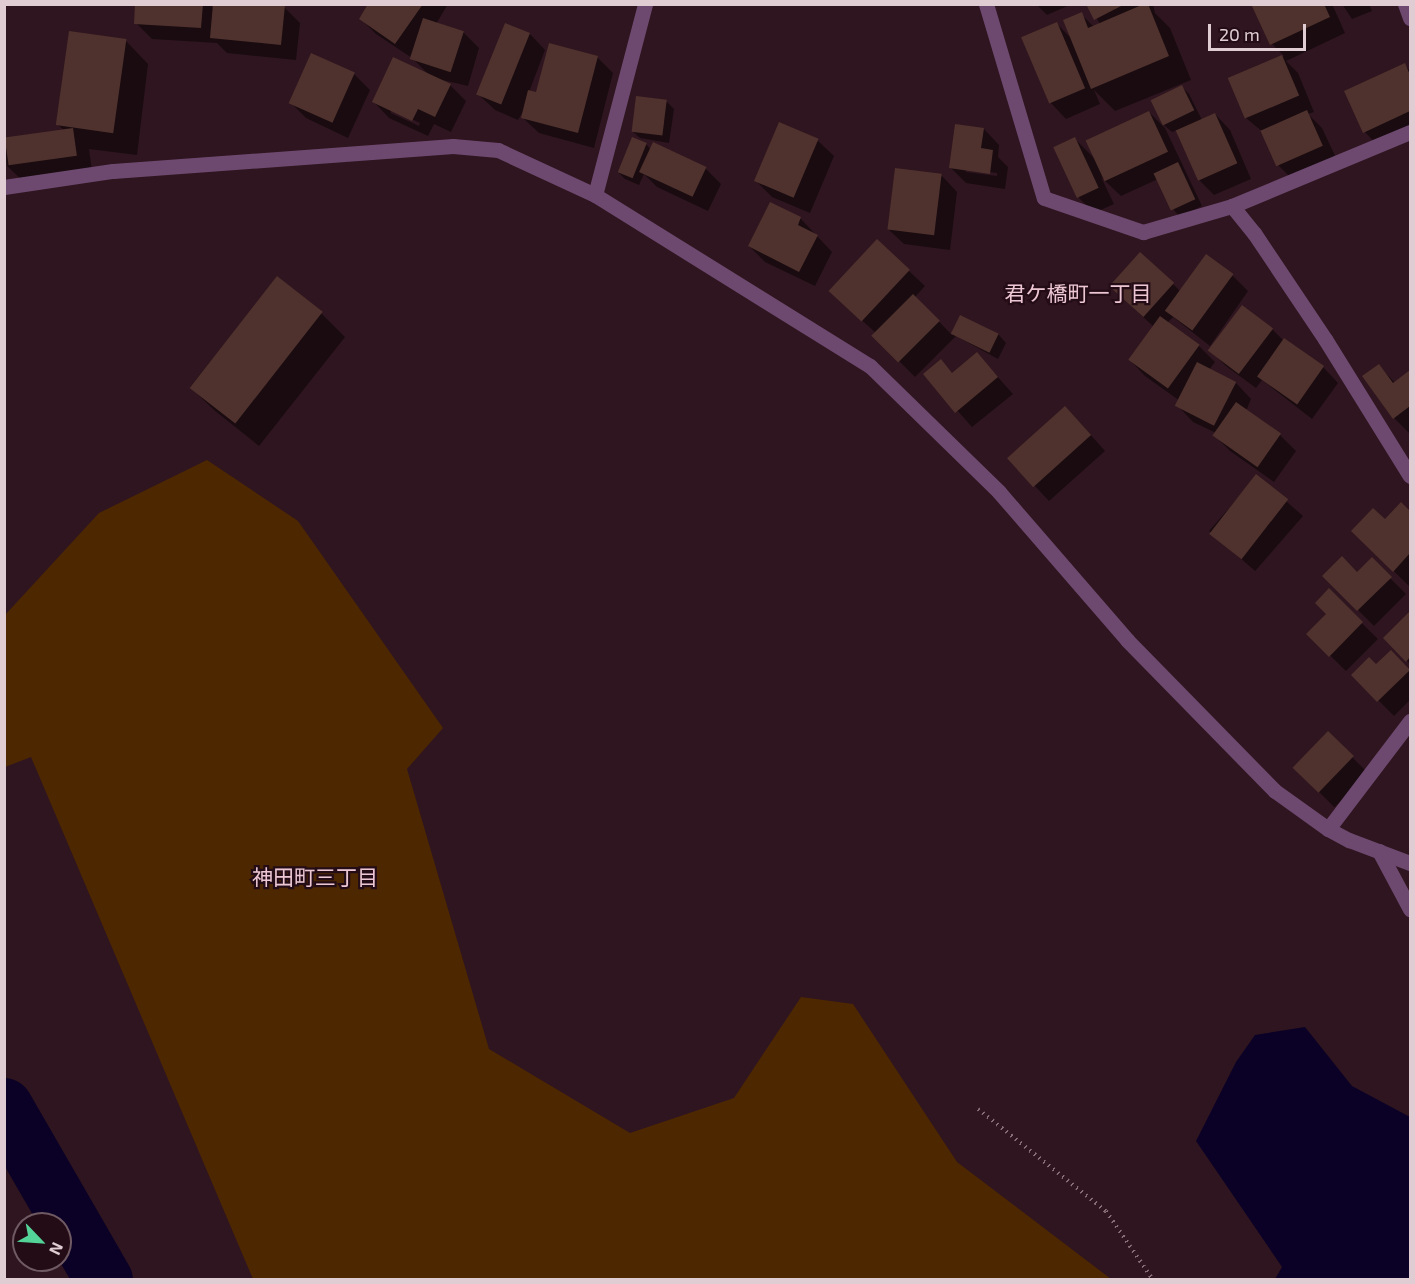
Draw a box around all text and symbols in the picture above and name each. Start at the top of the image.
scale bar [1211,12,1308,50]
text: 20 m [1219,23,1260,45]
district label: 君ケ橋町一丁目 [1005,280,1151,306]
district label: 神田町三丁目 [252,864,378,890]
north arrow [12,1212,72,1272]
text: N [46,1240,68,1258]

